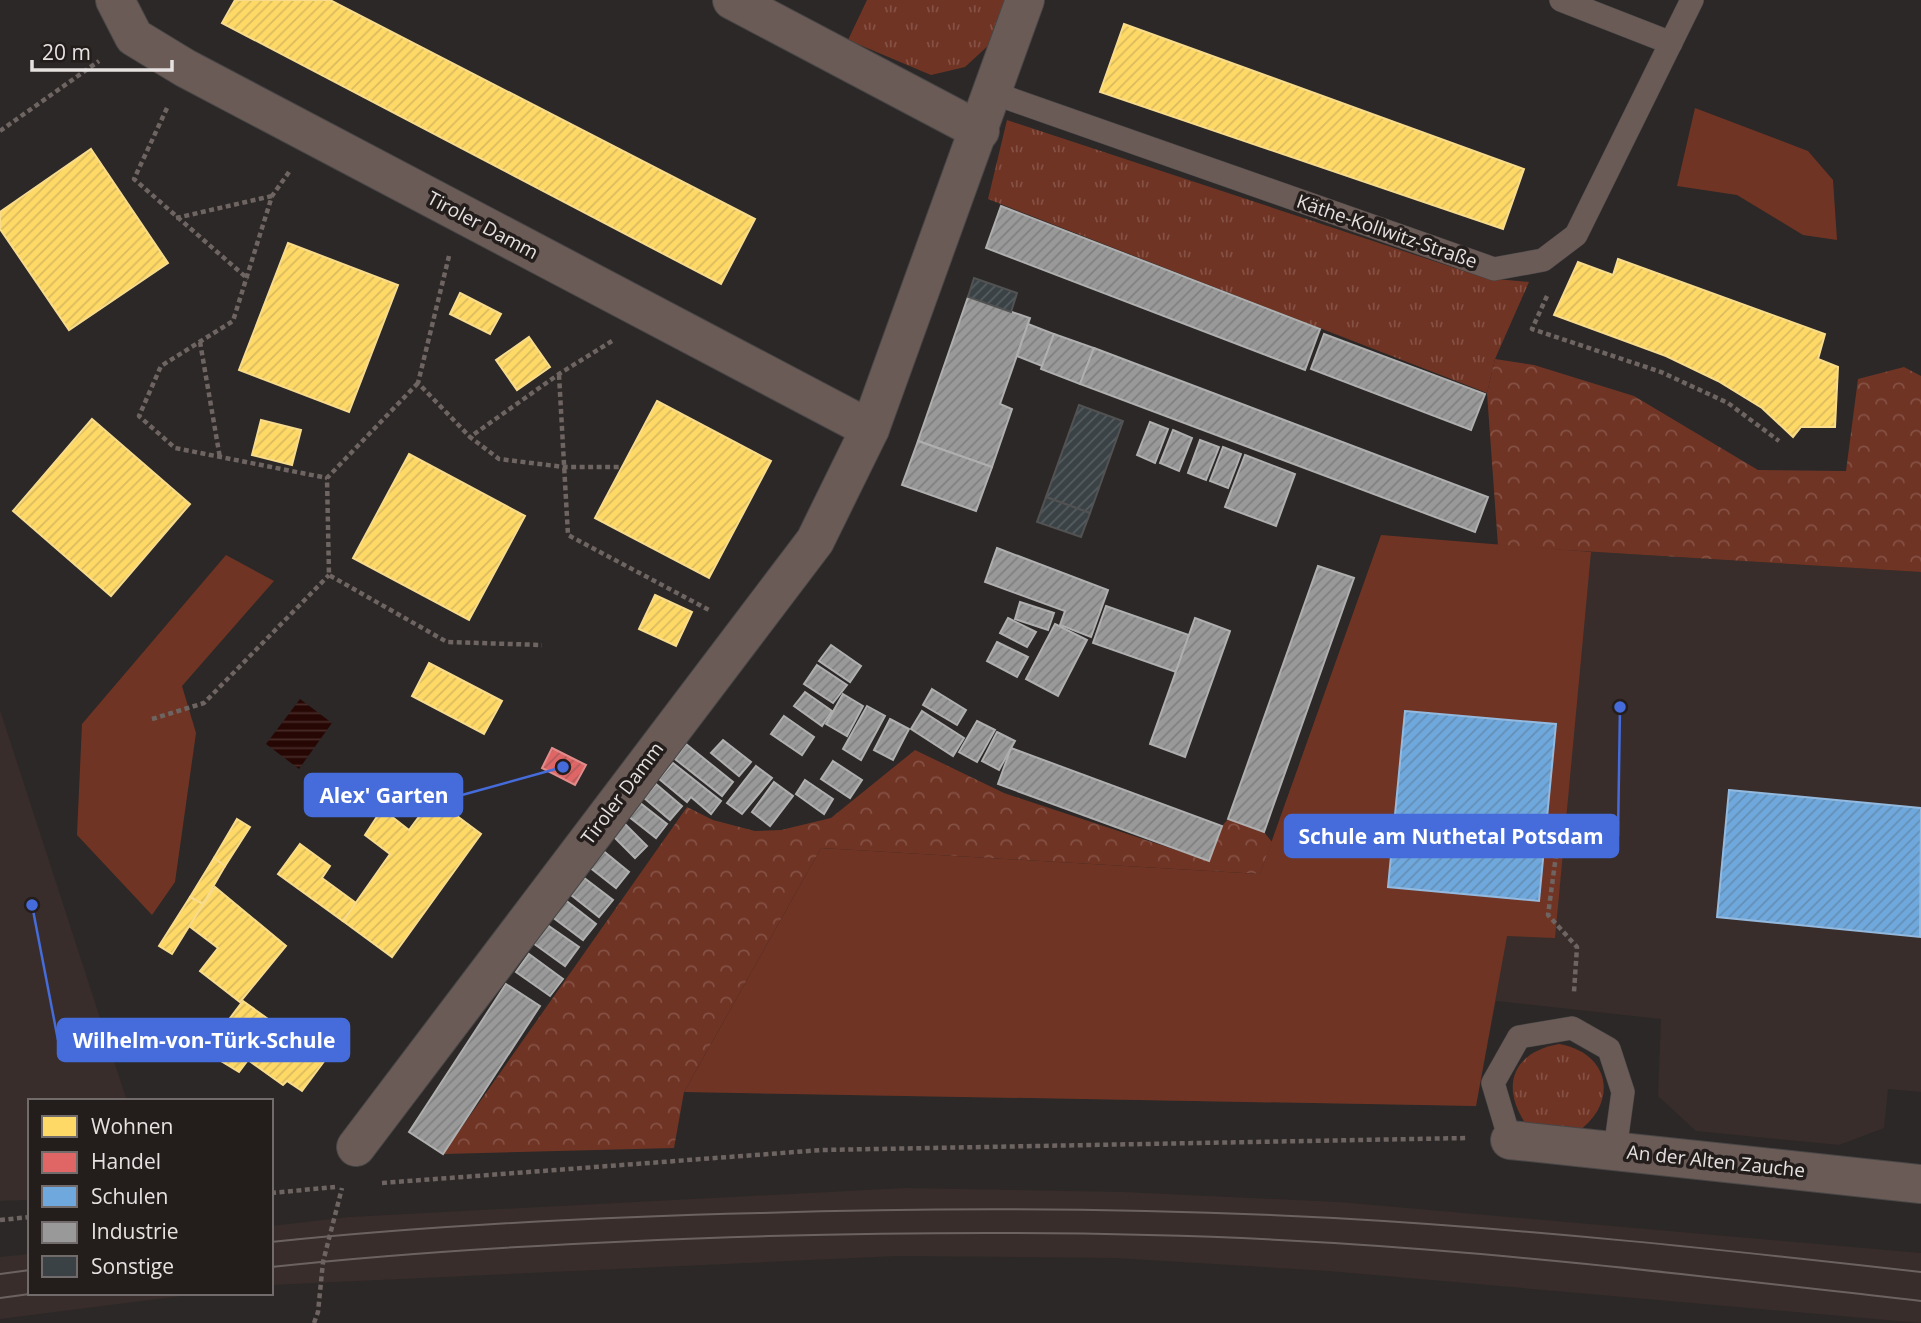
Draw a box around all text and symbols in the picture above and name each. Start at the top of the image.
scale bar [32,28,172,72]
text: 20 m [42,38,91,66]
street label: Tiroler Damm [423,185,543,265]
street label: Käthe-Kollwitz-Straße [1293,188,1481,274]
street label: Tiroler Damm [575,736,669,850]
callout: Alex' Garten [305,774,462,816]
text: Alex' Garten [319,781,449,809]
callout: Schule am Nuthetal Potsdam [1285,815,1618,857]
text: Schule am Nuthetal Potsdam [1298,822,1604,850]
callout: Wilhelm-von-Türk-Schule [58,1019,349,1061]
text: Wilhelm-von-Türk-Schule [73,1026,335,1054]
legend [28,1099,273,1295]
text: Wohnen [91,1112,173,1140]
street label: An der Alten Zauche [1626,1139,1806,1183]
text: Handel [91,1147,161,1175]
text: Schulen [91,1182,168,1210]
text: Industrie [91,1217,179,1245]
text: Sonstige [91,1252,174,1280]

